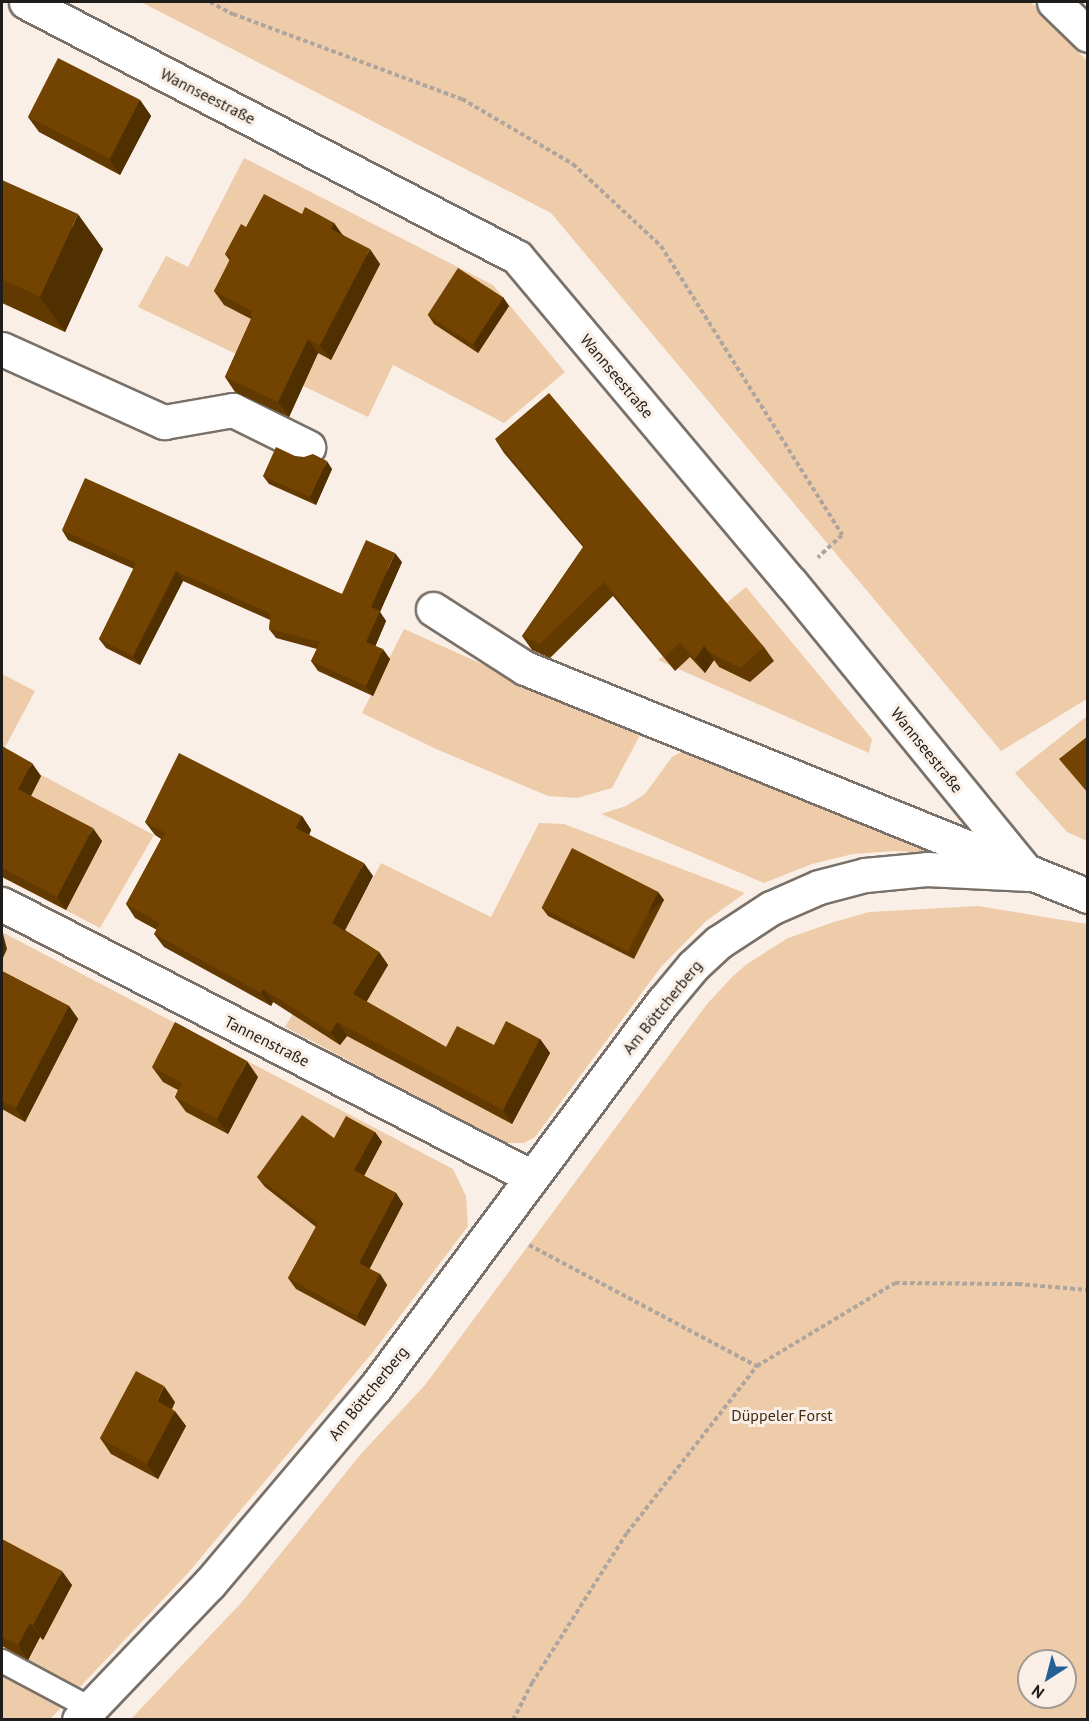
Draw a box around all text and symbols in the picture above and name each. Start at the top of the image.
street label: Wannseestraße [157,64,259,128]
street label: Wannseestraße [576,330,658,422]
street label: Wannseestraße [887,704,967,796]
street label: Am Böttcherberg [618,956,706,1058]
street label: Tannenstraße [221,1011,313,1071]
street label: Am Böttcherberg [324,1342,412,1444]
park label: Düppeler Forst [731,1405,833,1425]
north arrow [1017,1649,1077,1709]
text: N [1027,1681,1048,1703]

